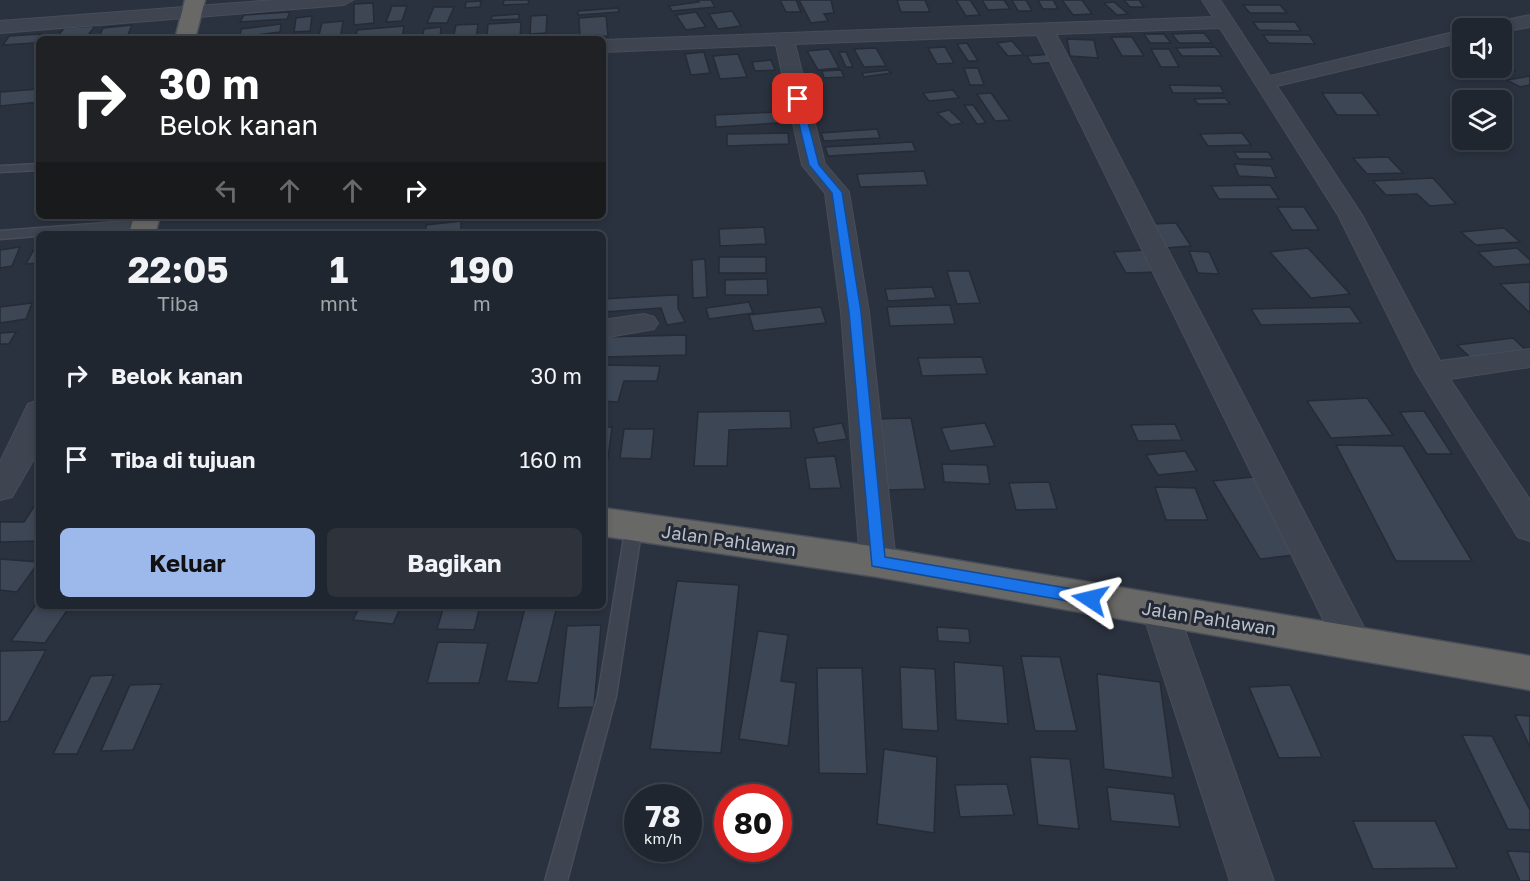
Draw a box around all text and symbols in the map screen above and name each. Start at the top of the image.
map controls [1452,18,1512,150]
button: sound [1452,18,1512,78]
text: 30 m [159,58,259,108]
icon: right [60,60,138,138]
pin [772,73,823,124]
icon: arrive [781,82,814,115]
button: layers [1452,90,1512,150]
text: Belok kanan [159,109,318,141]
icon: left [210,174,243,207]
icon: ahead [273,174,306,207]
icon: ahead [336,174,369,207]
icon: right [399,174,432,207]
text: 22:05 [128,248,228,291]
text: 1 [330,248,348,291]
text: 190 [450,248,514,291]
text: Tiba [157,291,199,315]
text: mnt [320,291,358,315]
text: m [473,291,491,315]
icon: right [60,359,93,392]
text: Belok kanan [111,362,243,389]
text: 30 m [531,362,582,389]
icon: arrive [60,443,93,476]
text: Tiba di tujuan [111,446,255,473]
text: 160 m [519,446,582,473]
street label: Jalan Pahlawan [660,520,798,560]
button: Keluar [60,528,315,597]
button: Bagikan [327,528,582,597]
position arrow [1058,567,1122,631]
street label: Jalan Pahlawan [1140,597,1278,639]
speed limit sign: 80 [714,784,792,862]
text: 78 [645,798,681,834]
text: km/h [644,829,682,847]

